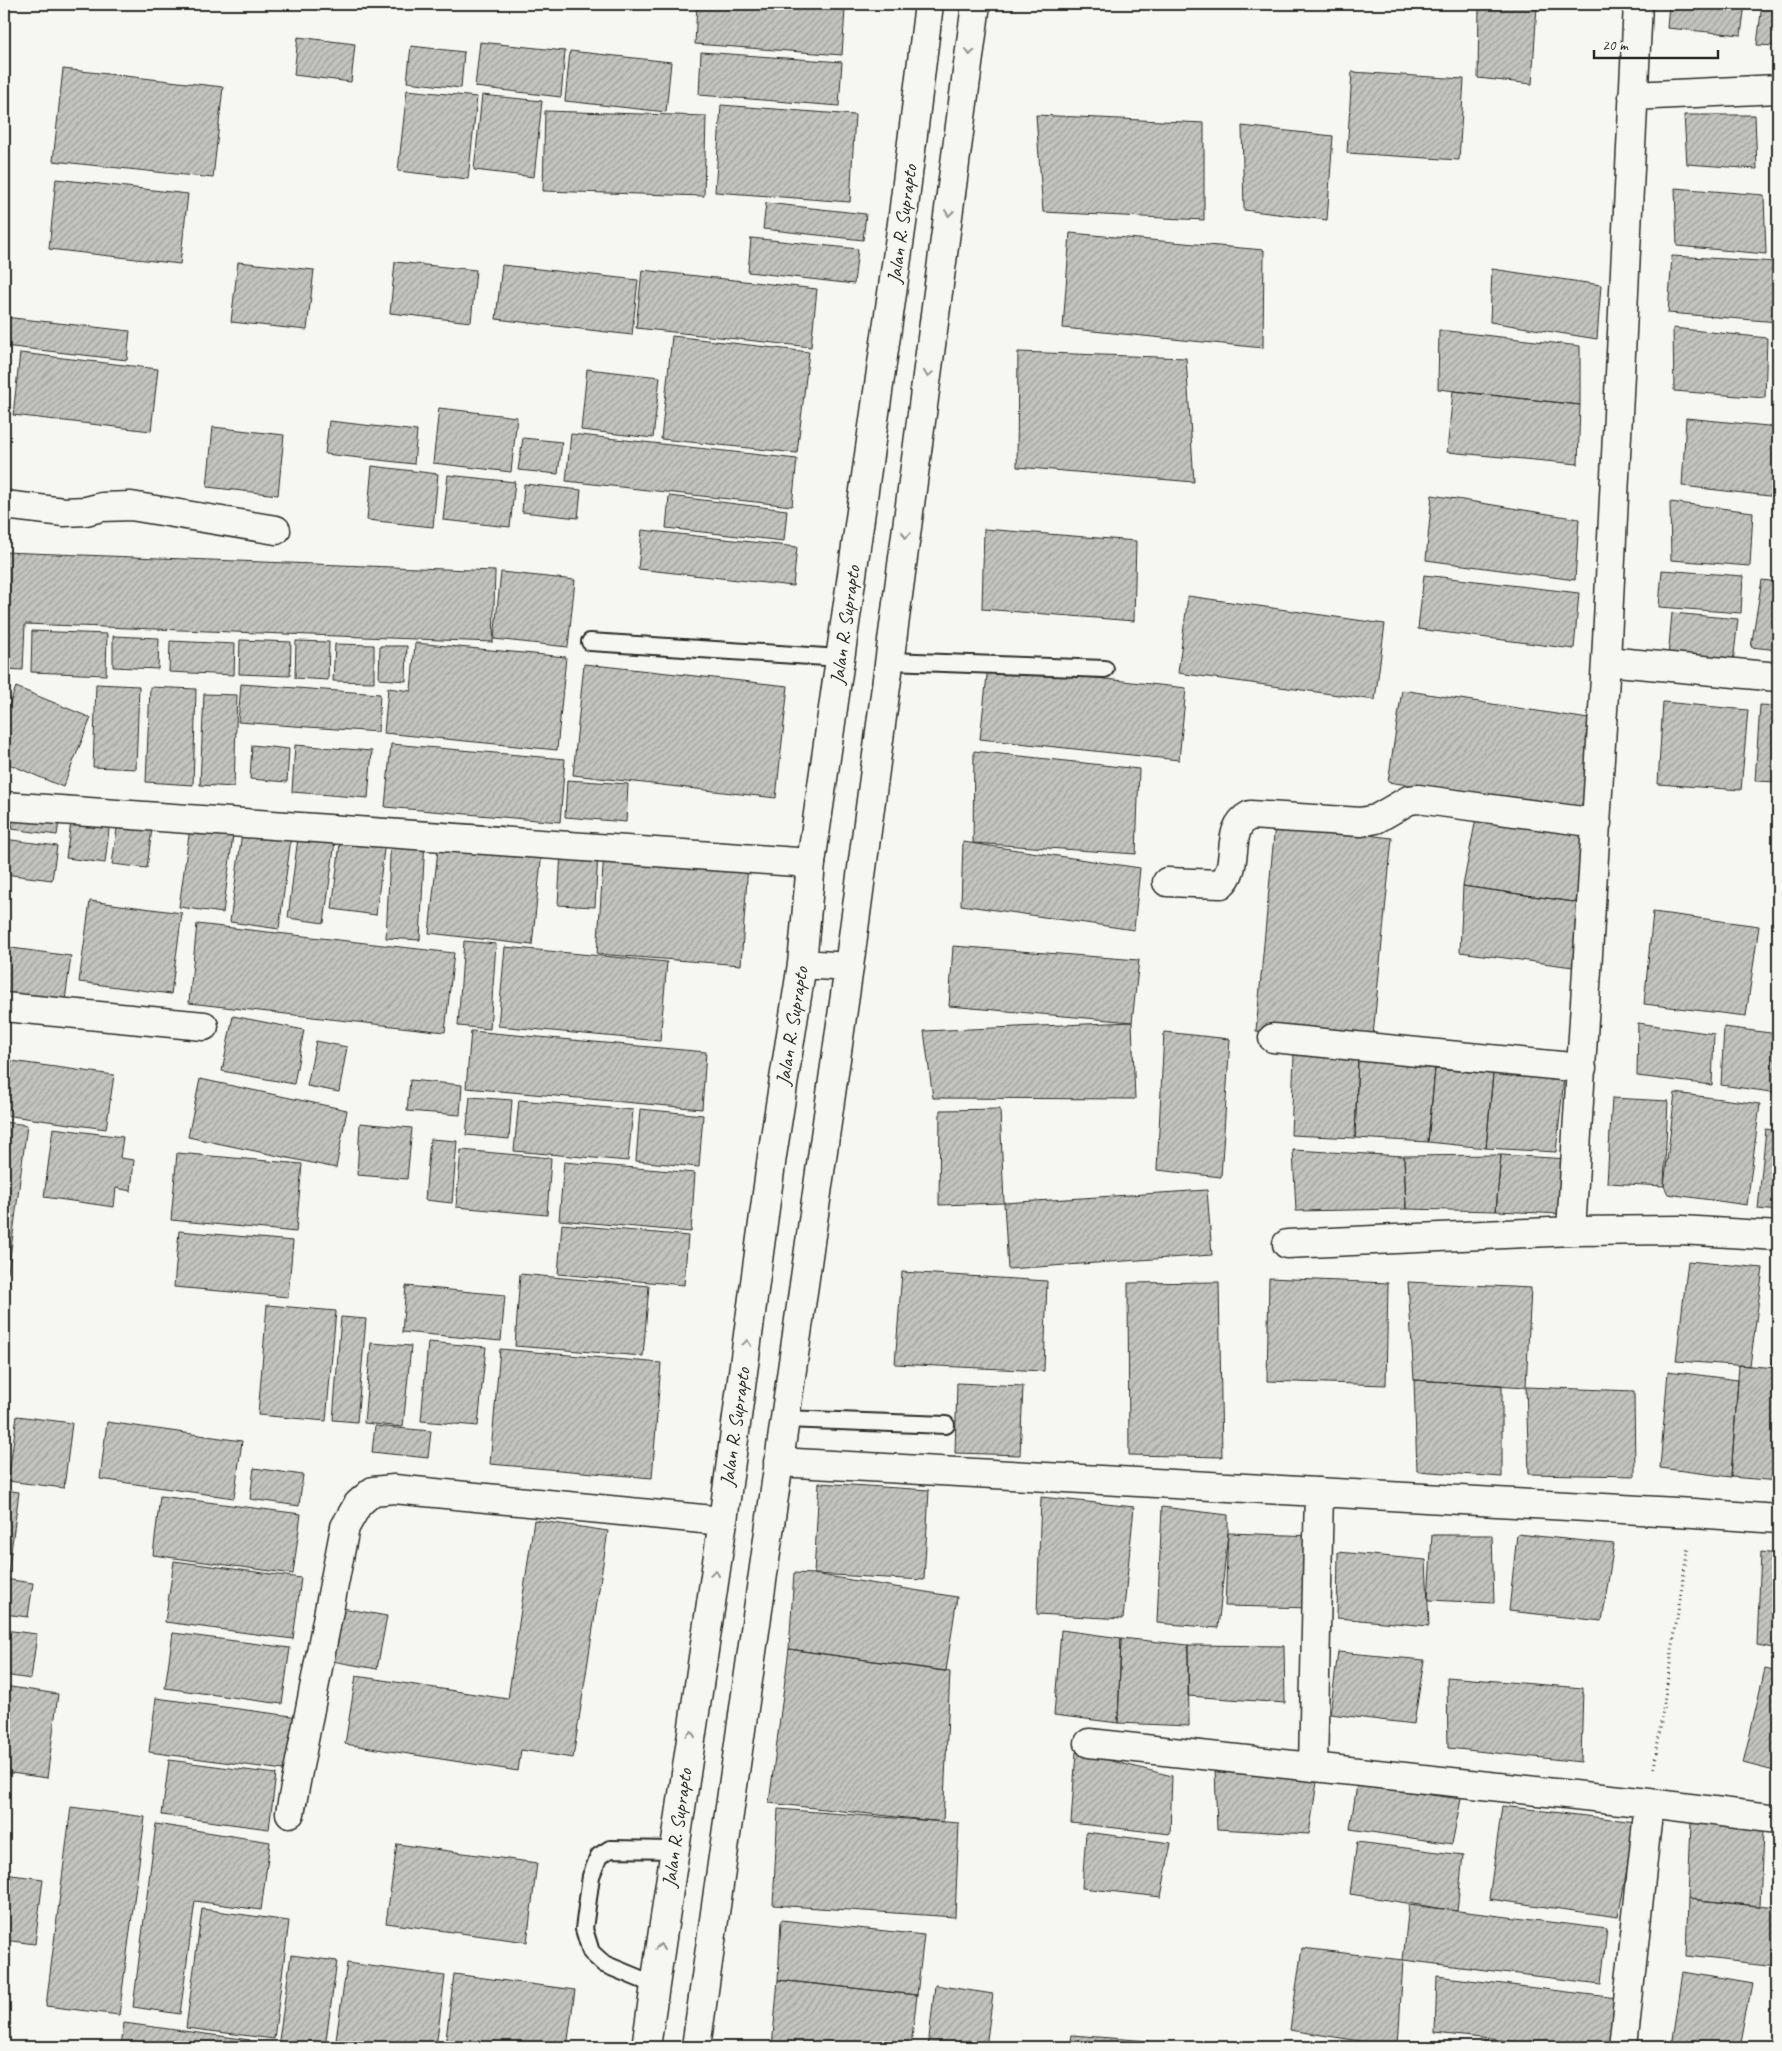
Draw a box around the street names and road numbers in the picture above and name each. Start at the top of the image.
street label: Jalan R. Suprapto [881,162,923,286]
street label: Jalan R. Suprapto [824,563,866,687]
street label: Jalan R. Suprapto [770,964,814,1088]
street label: Jalan R. Suprapto [714,1365,756,1489]
street label: Jalan R. Suprapto [656,1766,698,1890]

